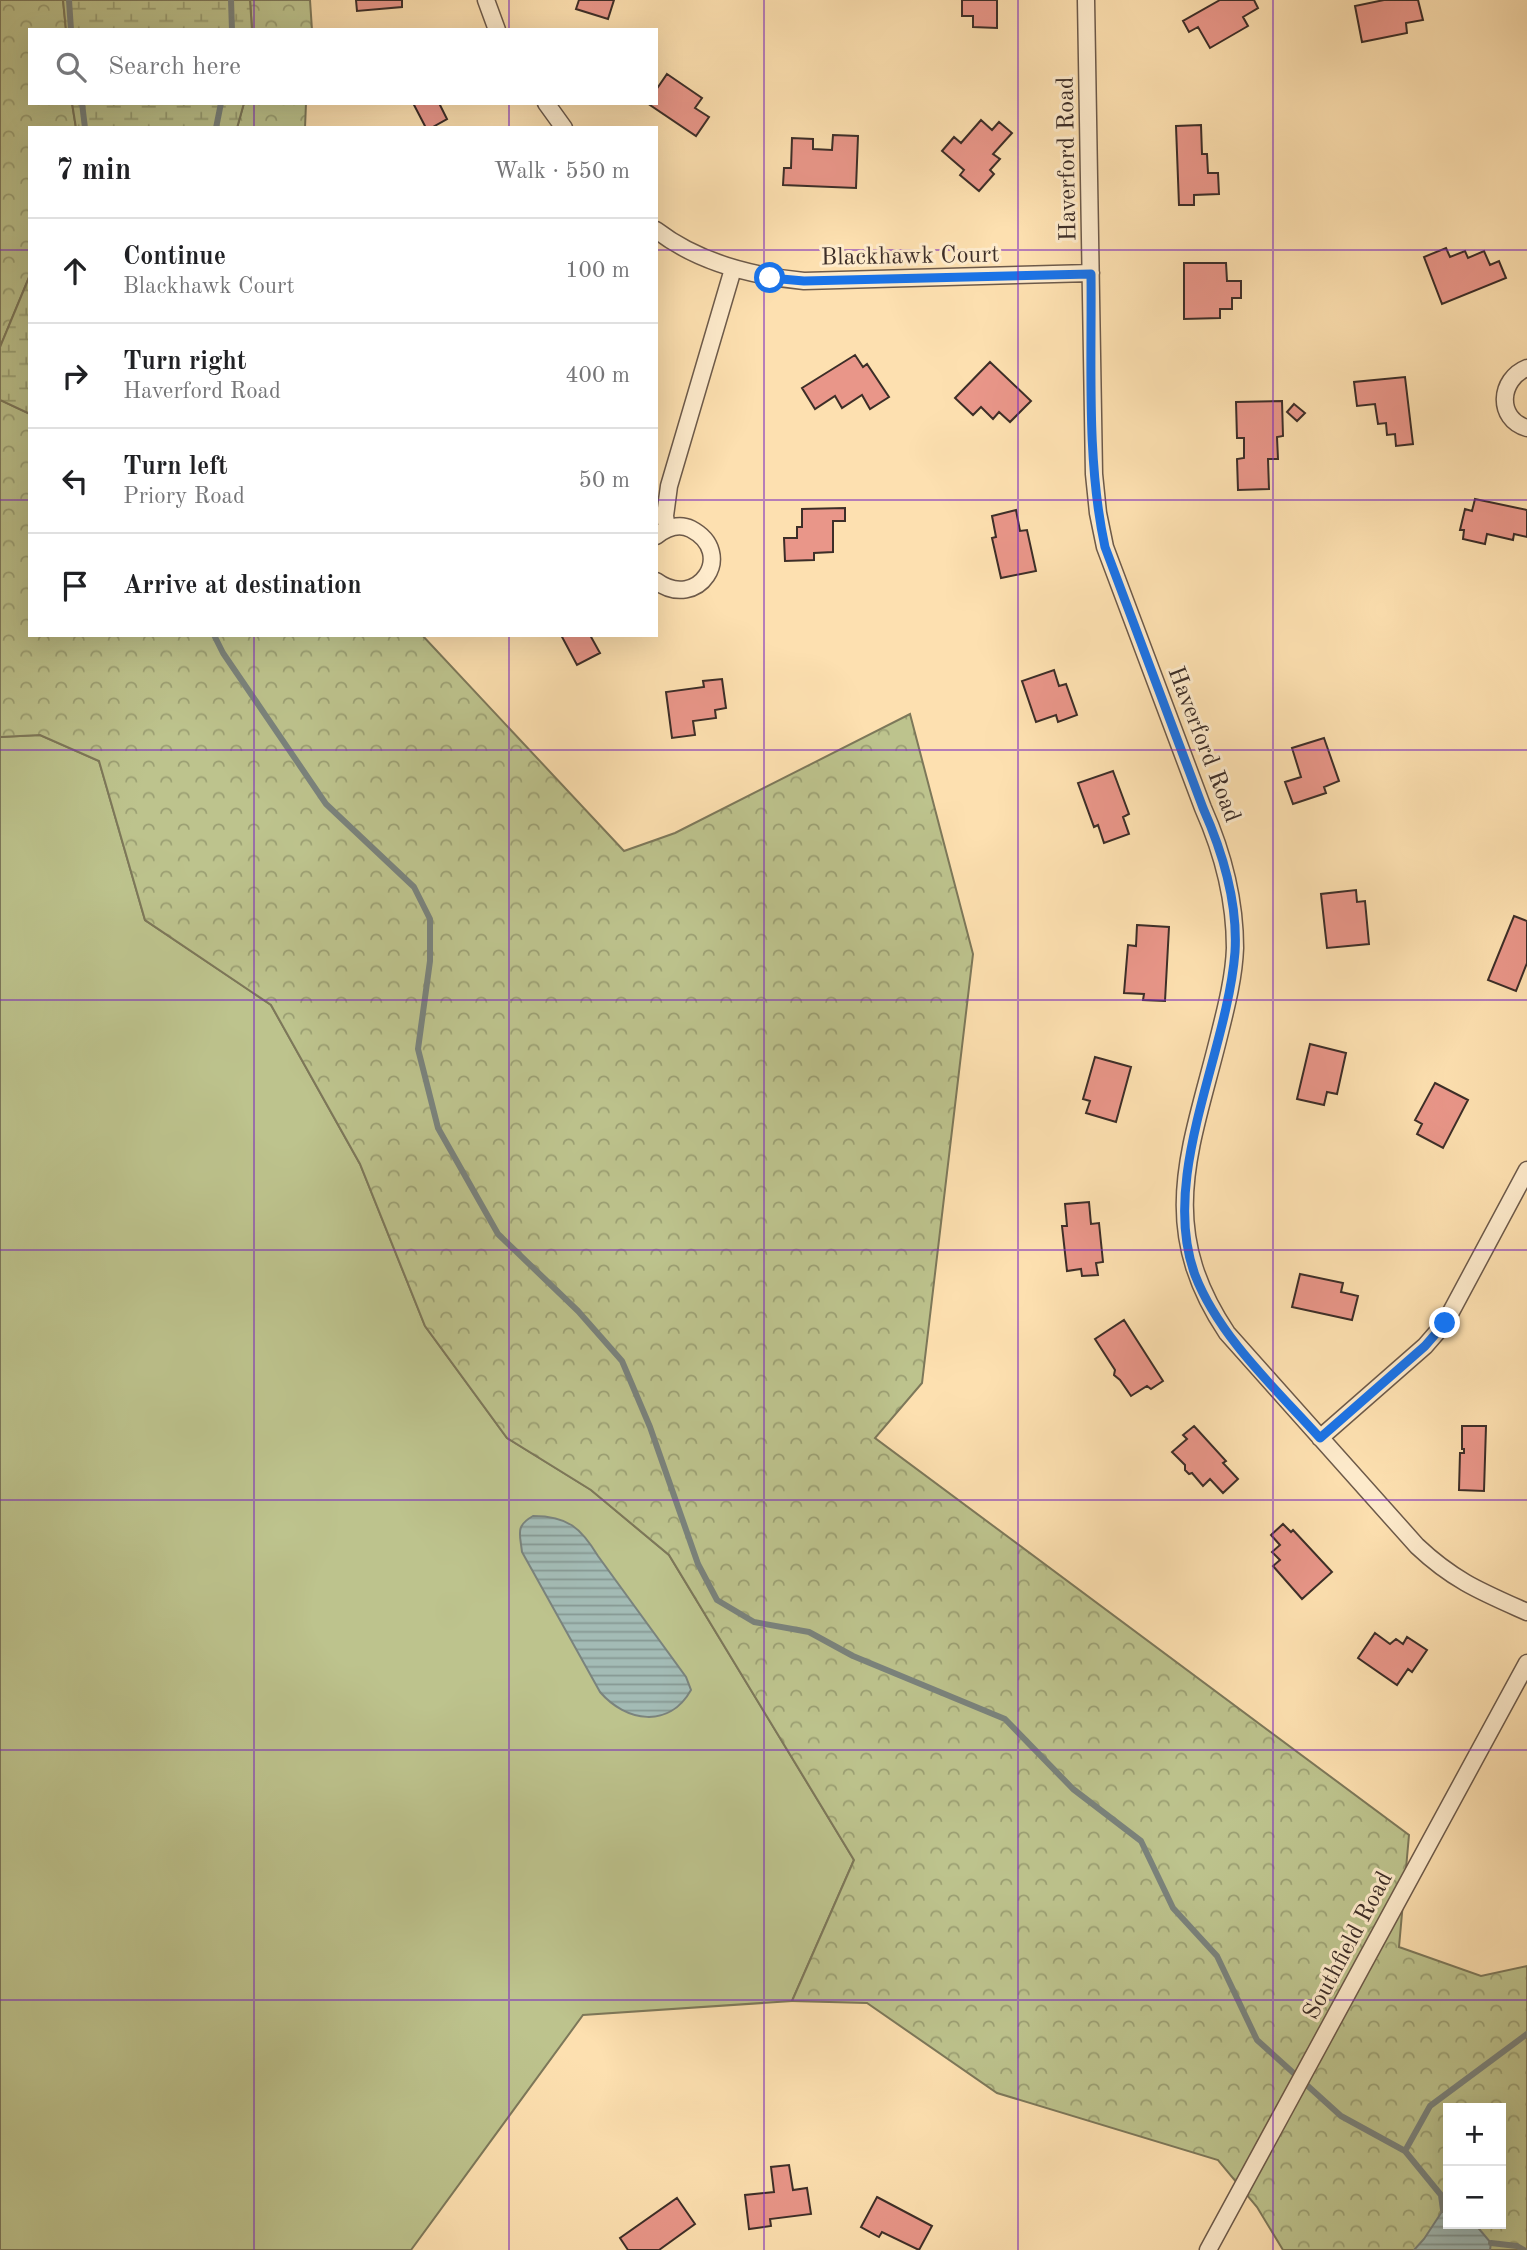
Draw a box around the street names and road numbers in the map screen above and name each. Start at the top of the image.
street label: Haverford Road [1055,76,1081,242]
street label: Blackhawk Court [820,243,1000,271]
street label: Haverford Road [1162,663,1244,826]
street label: Southfield Road [1300,1868,1398,2024]

